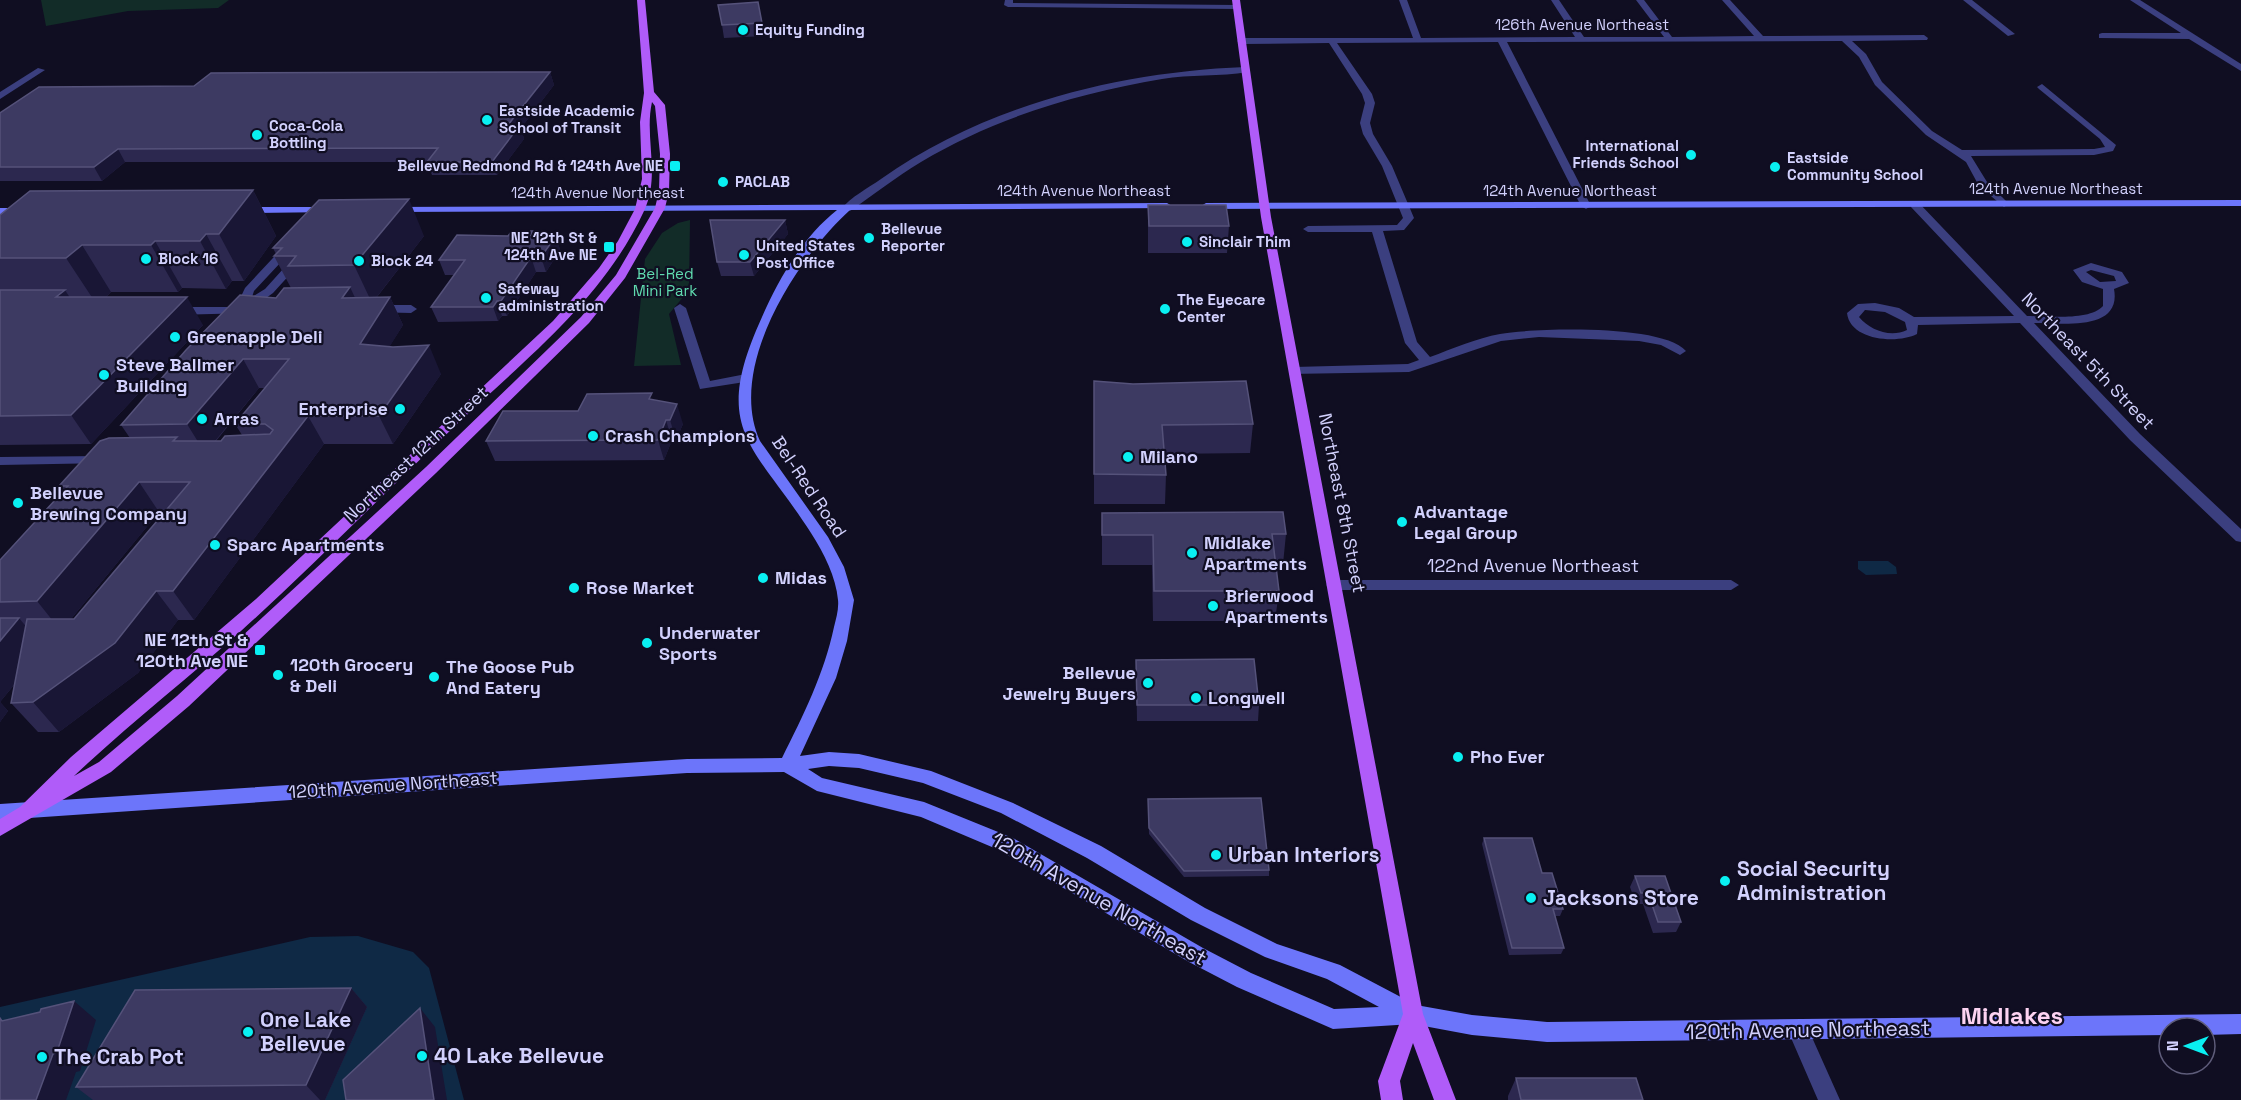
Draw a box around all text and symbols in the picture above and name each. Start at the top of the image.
street label: 126th Avenue Northeast [1495,15,1669,34]
place label: Equity Funding [755,20,865,39]
marker: Equity Funding [736,23,750,37]
place label: Eastside Academic School of Transit [499,101,635,137]
marker: Eastside Academic School of Transit [480,113,494,127]
place label: Coca-Cola Bottling [269,116,343,152]
marker: Coca-Cola Bottling [250,128,264,142]
place label: International Friends School [1572,136,1679,172]
marker: International Friends School [1684,148,1698,162]
place label: Eastside Community School [1787,148,1923,184]
place label: Bellevue Redmond Rd & 124th Ave NE [397,156,663,175]
marker: Bellevue Redmond Rd & 124th Ave NE [668,159,682,173]
marker: Eastside Community School [1768,160,1782,174]
place label: PACLAB [735,172,790,191]
marker: PACLAB [716,175,730,189]
street label: 124th Avenue Northeast [1969,179,2143,198]
street label: 124th Avenue Northeast [997,181,1171,200]
street label: 124th Avenue Northeast [1483,181,1657,200]
street label: 124th Avenue Northeast [511,183,685,202]
place label: Bellevue Reporter [881,219,945,255]
place label: NE 12th St & 124th Ave NE [504,228,597,264]
marker: Bellevue Reporter [862,231,876,245]
place label: Sinclair Thim [1199,232,1291,251]
marker: Sinclair Thim [1180,235,1194,249]
place label: United States Post Office [756,236,855,272]
marker: NE 12th St & 124th Ave NE [602,240,616,254]
marker: United States Post Office [737,248,751,262]
place label: Block 16 [158,249,218,268]
place label: Block 24 [371,251,434,270]
marker: Block 16 [139,252,153,266]
marker: Block 24 [352,254,366,268]
park label: Bel-Red Mini Park [633,264,697,300]
place label: Safeway administration [498,279,604,315]
street label: Northeast 5th Street [2017,287,2160,434]
place label: The Eyecare Center [1177,290,1266,326]
marker: Safeway administration [479,291,493,305]
marker: The Eyecare Center [1158,302,1172,316]
place label: Greenapple Deli [187,325,323,348]
marker: Greenapple Deli [168,330,182,344]
place label: Steve Ballmer Building [116,353,234,397]
marker: Steve Ballmer Building [97,368,111,382]
street label: Northeast 12th Street [338,381,493,527]
place label: Enterprise [299,397,388,420]
marker: Enterprise [393,402,407,416]
place label: Arras [214,407,259,430]
street label: Northeast 8th Street [1314,411,1371,595]
marker: Arras [195,412,209,426]
place label: Crash Champions [605,424,755,447]
marker: Crash Champions [586,429,600,443]
street label: Bel-Red Road [767,432,852,542]
place label: Milano [1140,445,1198,468]
marker: Milano [1121,450,1135,464]
place label: Bellevue Brewing Company [30,481,187,525]
marker: Bellevue Brewing Company [11,496,25,510]
place label: Advantage Legal Group [1414,500,1518,544]
marker: Advantage Legal Group [1395,515,1409,529]
place label: Midlake Apartments [1204,531,1307,575]
place label: Sparc Apartments [227,533,384,556]
marker: Sparc Apartments [208,538,222,552]
marker: Midlake Apartments [1185,546,1199,560]
street label: 122nd Avenue Northeast [1427,554,1639,577]
place label: Midas [775,566,827,589]
marker: Midas [756,571,770,585]
place label: Rose Market [586,576,694,599]
marker: Rose Market [567,581,581,595]
place label: Brierwood Apartments [1225,584,1328,628]
marker: Brierwood Apartments [1206,599,1220,613]
place label: Underwater Sports [659,621,760,665]
place label: NE 12th St & 120th Ave NE [136,628,248,672]
marker: Underwater Sports [640,636,654,650]
marker: NE 12th St & 120th Ave NE [253,643,267,657]
place label: 120th Grocery & Deli [290,653,413,697]
place label: The Goose Pub And Eatery [446,655,574,699]
place label: Bellevue Jewelry Buyers [1002,661,1136,705]
marker: 120th Grocery & Deli [271,668,285,682]
marker: The Goose Pub And Eatery [427,670,441,684]
marker: Bellevue Jewelry Buyers [1141,676,1155,690]
place label: Longwell [1208,686,1285,709]
marker: Longwell [1189,691,1203,705]
place label: Pho Ever [1470,745,1545,768]
marker: Pho Ever [1451,750,1465,764]
street label: 120th Avenue Northeast [288,766,498,803]
street label: 120th Avenue Northeast [987,826,1212,971]
place label: Urban Interiors [1228,841,1380,868]
marker: Urban Interiors [1209,848,1223,862]
place label: Social Security Administration [1737,855,1890,906]
marker: Social Security Administration [1718,874,1732,888]
place label: Jacksons Store [1543,884,1699,911]
marker: Jacksons Store [1524,891,1538,905]
district label: Midlakes [1961,1000,2063,1031]
place label: One Lake Bellevue [260,1006,351,1057]
street label: 120th Avenue Northeast [1686,1014,1930,1045]
north arrow [2157,1016,2217,1076]
marker: One Lake Bellevue [241,1025,255,1039]
text: N [2162,1041,2183,1051]
place label: 40 Lake Bellevue [434,1042,604,1069]
place label: The Crab Pot [54,1043,184,1070]
marker: 40 Lake Bellevue [415,1049,429,1063]
marker: The Crab Pot [35,1050,49,1064]

